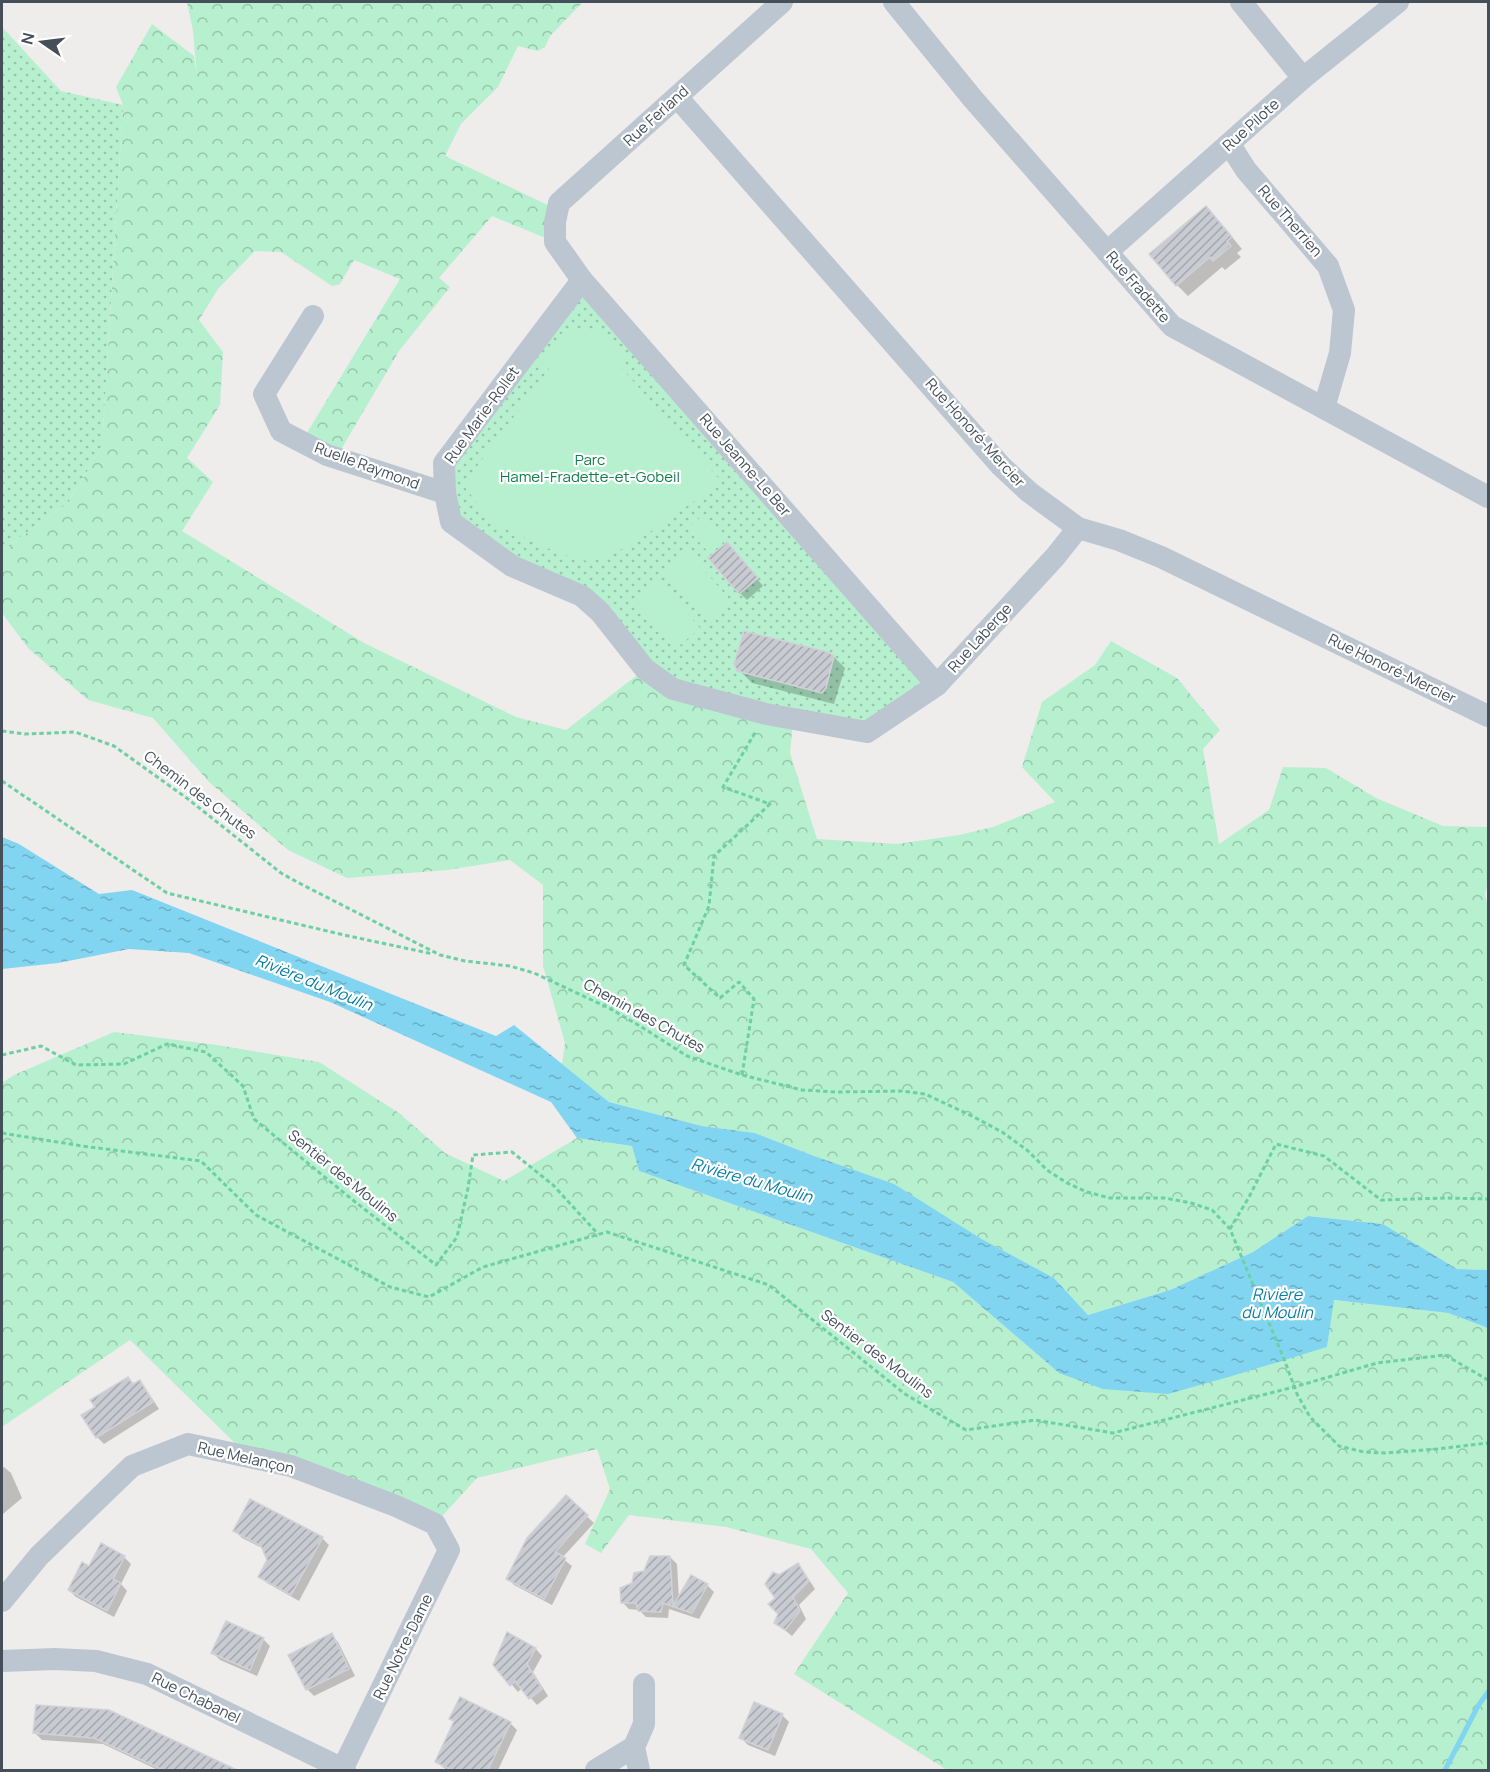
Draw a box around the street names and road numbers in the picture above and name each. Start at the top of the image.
street label: Rue Ferland [618,81,693,151]
street label: Rue Pilote [1218,93,1284,156]
street label: Rue Therrien [1253,180,1327,261]
street label: Rue Fradette [1101,246,1176,327]
street label: Rue Marie-Rollet [439,362,524,467]
street label: Rue Honoré-Mercier [921,374,1030,492]
street label: Rue Jeanne-Le Ber [695,409,796,521]
street label: Ruelle Raymond [312,437,423,494]
street label: Rue Laberge [943,598,1017,677]
street label: Rue Honoré-Mercier [1325,628,1460,709]
street label: Chemin des Chutes [140,745,261,844]
street label: Chemin des Chutes [580,973,709,1058]
street label: Sentier des Moulins [284,1125,403,1227]
street label: Sentier des Moulins [817,1304,938,1403]
street label: Rue Melançon [196,1436,296,1479]
street label: Rue Notre-Dame [368,1590,437,1703]
street label: Rue Chabanel [148,1667,244,1728]

